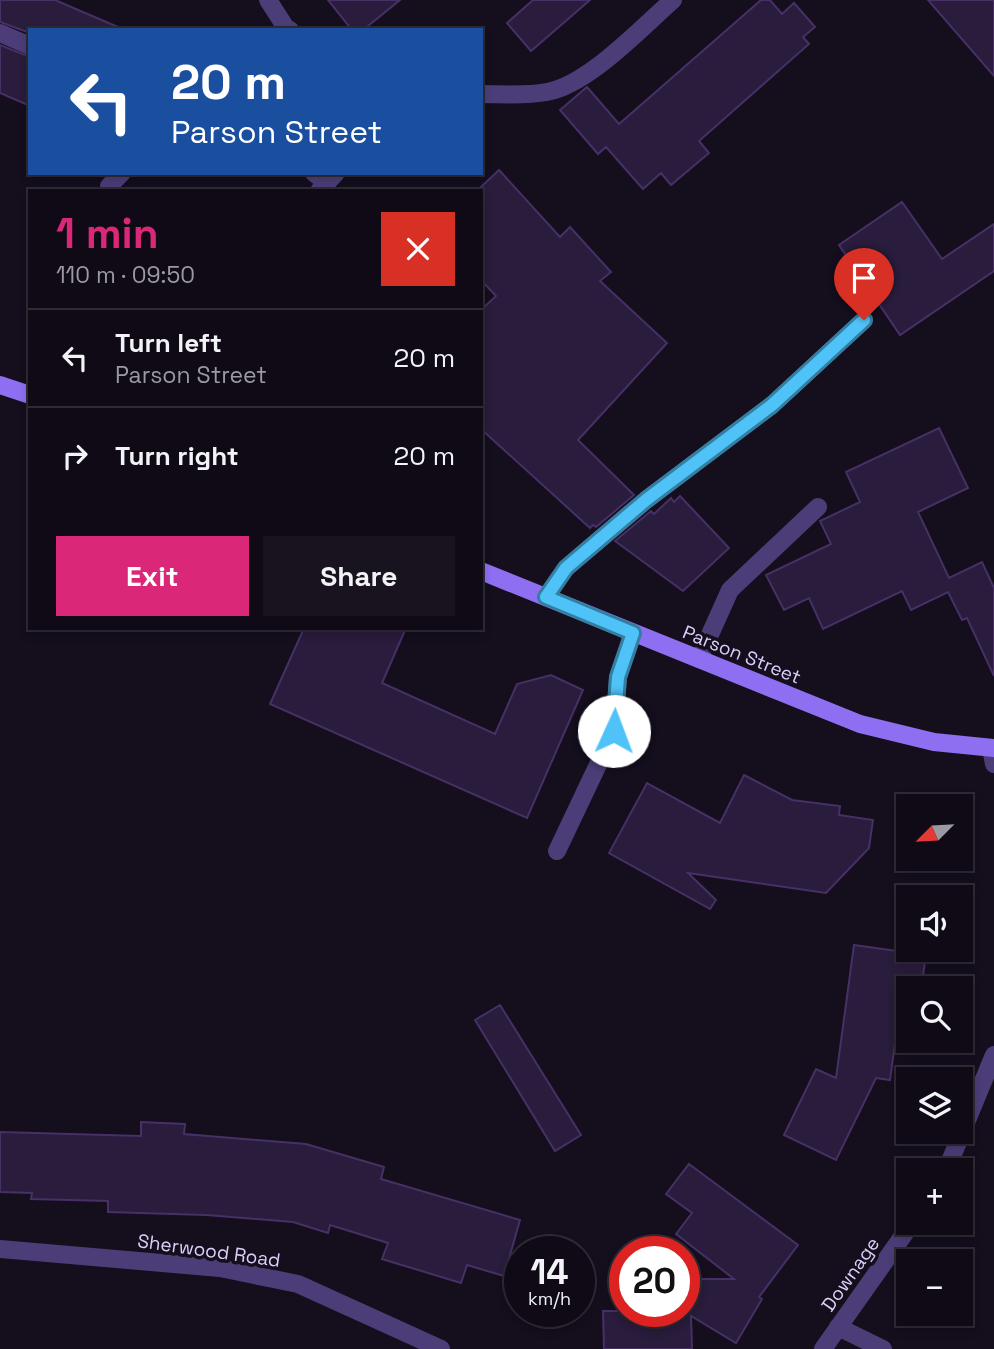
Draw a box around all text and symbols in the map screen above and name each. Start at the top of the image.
text: 20 m [171,51,286,113]
icon: left [56,56,147,147]
text: Parson Street [171,112,382,152]
text: 1 min [56,207,159,260]
button: close [381,212,455,286]
pin [834,248,894,320]
icon: arrive [845,259,883,297]
text: 110 m · 09:50 [56,260,195,290]
text: Turn left [115,326,222,360]
icon: left [56,339,94,377]
text: 20 m [394,341,455,375]
text: Parson Street [115,360,267,390]
icon: right [56,437,94,475]
text: Turn right [115,439,239,473]
text: 20 m [394,439,455,473]
button: Exit [56,536,249,616]
button: Share [263,536,455,616]
street label: Parson Street [679,619,805,690]
position arrow [577,694,651,768]
north arrow [896,794,973,872]
map controls [896,794,973,1326]
button: sound [896,885,973,962]
button: search [896,976,973,1053]
button: layers [896,1067,973,1144]
button: + [896,1158,973,1235]
street label: Sherwood Road [136,1228,282,1273]
street label: Downage [816,1232,885,1316]
speed limit sign: 20 [609,1236,700,1327]
button: − [896,1249,973,1326]
text: 14 [530,1250,569,1294]
text: km/h [528,1287,571,1310]

